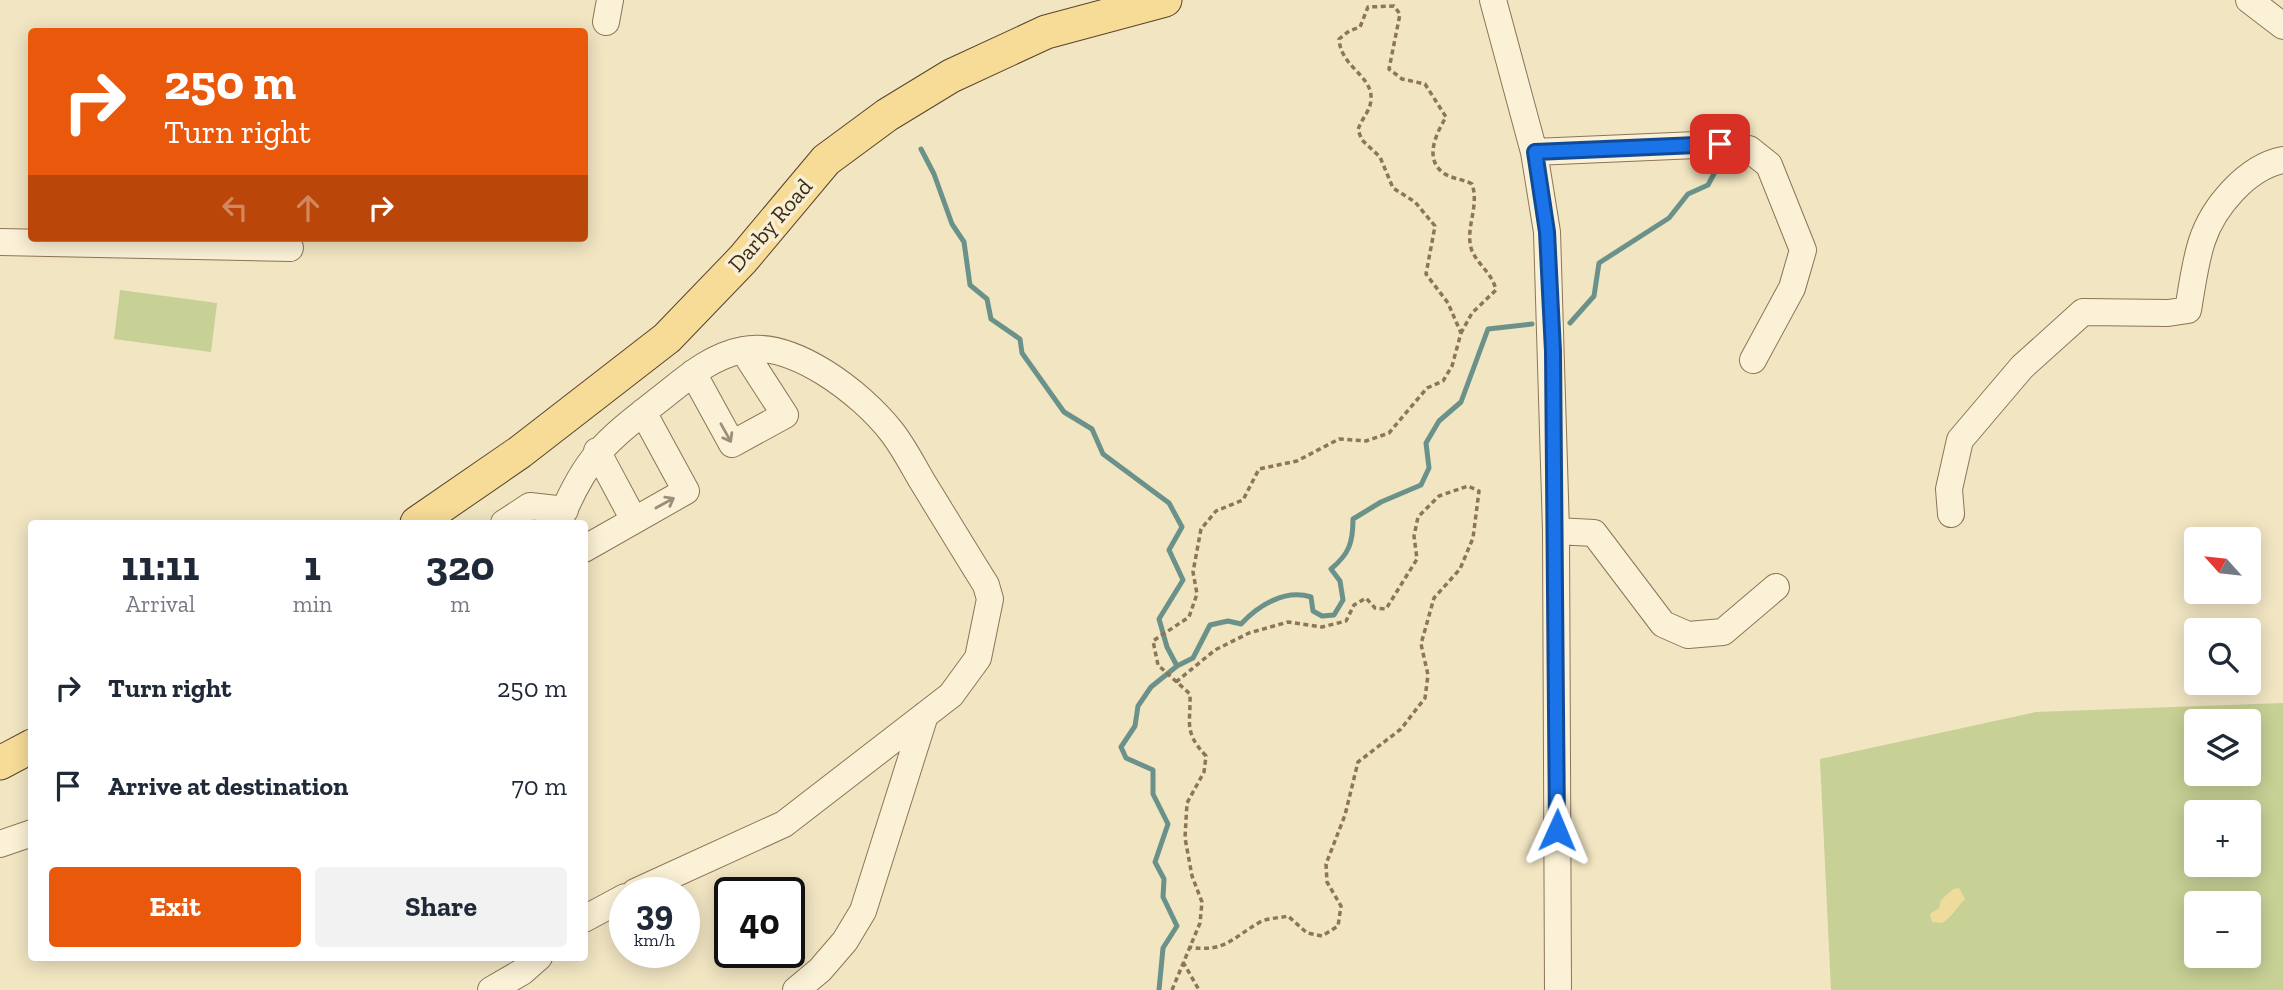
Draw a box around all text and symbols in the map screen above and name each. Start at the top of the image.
text: 250 m [164,53,296,112]
icon: right [49,56,140,147]
text: Turn right [164,113,311,151]
pin [1690,114,1750,174]
icon: arrive [1701,125,1739,163]
street label: Darby Road [722,172,818,277]
icon: left [216,189,254,227]
icon: ahead [289,189,327,227]
icon: right [362,189,400,227]
one-way arrow [719,422,733,442]
one-way arrow [654,495,675,509]
north arrow [2184,527,2261,604]
map controls [2184,527,2261,968]
text: 11:11 [121,540,200,591]
text: 1 [304,540,321,591]
text: 320 [426,540,495,591]
text: Arrival [126,590,195,618]
text: min [293,590,332,618]
text: m [450,590,470,618]
button: search [2184,618,2261,695]
icon: right [49,669,87,707]
text: Turn right [108,672,231,704]
text: 250 m [497,672,567,704]
button: layers [2184,709,2261,786]
icon: arrive [49,767,87,805]
text: Arrive at destination [108,770,348,802]
text: 70 m [511,770,567,802]
position arrow [1520,793,1594,867]
button: + [2184,800,2261,877]
button: Exit [49,867,301,947]
button: Share [315,867,567,947]
speed limit sign: 40 [714,877,805,968]
button: − [2184,891,2261,968]
text: 39 [636,892,673,934]
text: km/h [634,929,675,951]

